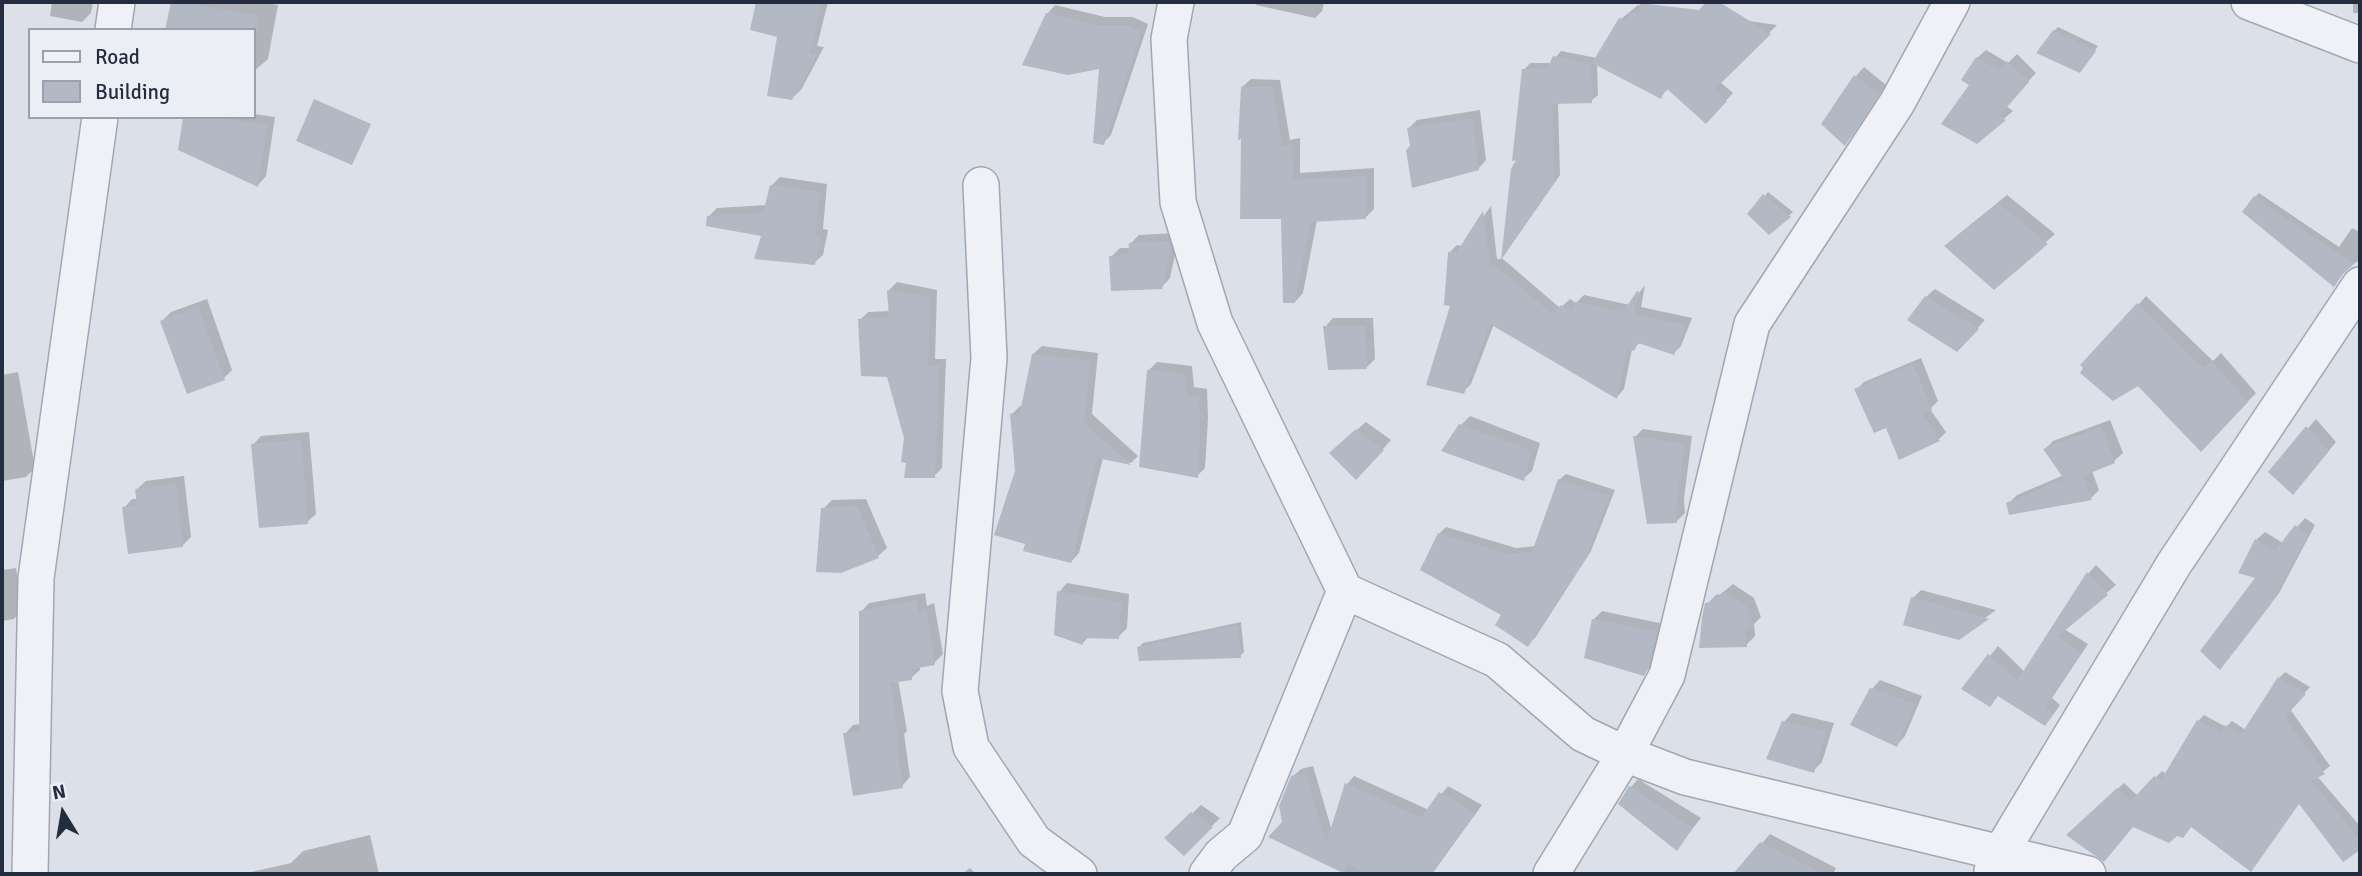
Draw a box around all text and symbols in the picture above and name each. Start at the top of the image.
legend [28,28,256,119]
text: Road [95,44,140,70]
text: Building [95,79,170,105]
north arrow [28,778,98,848]
text: N [50,779,68,805]

